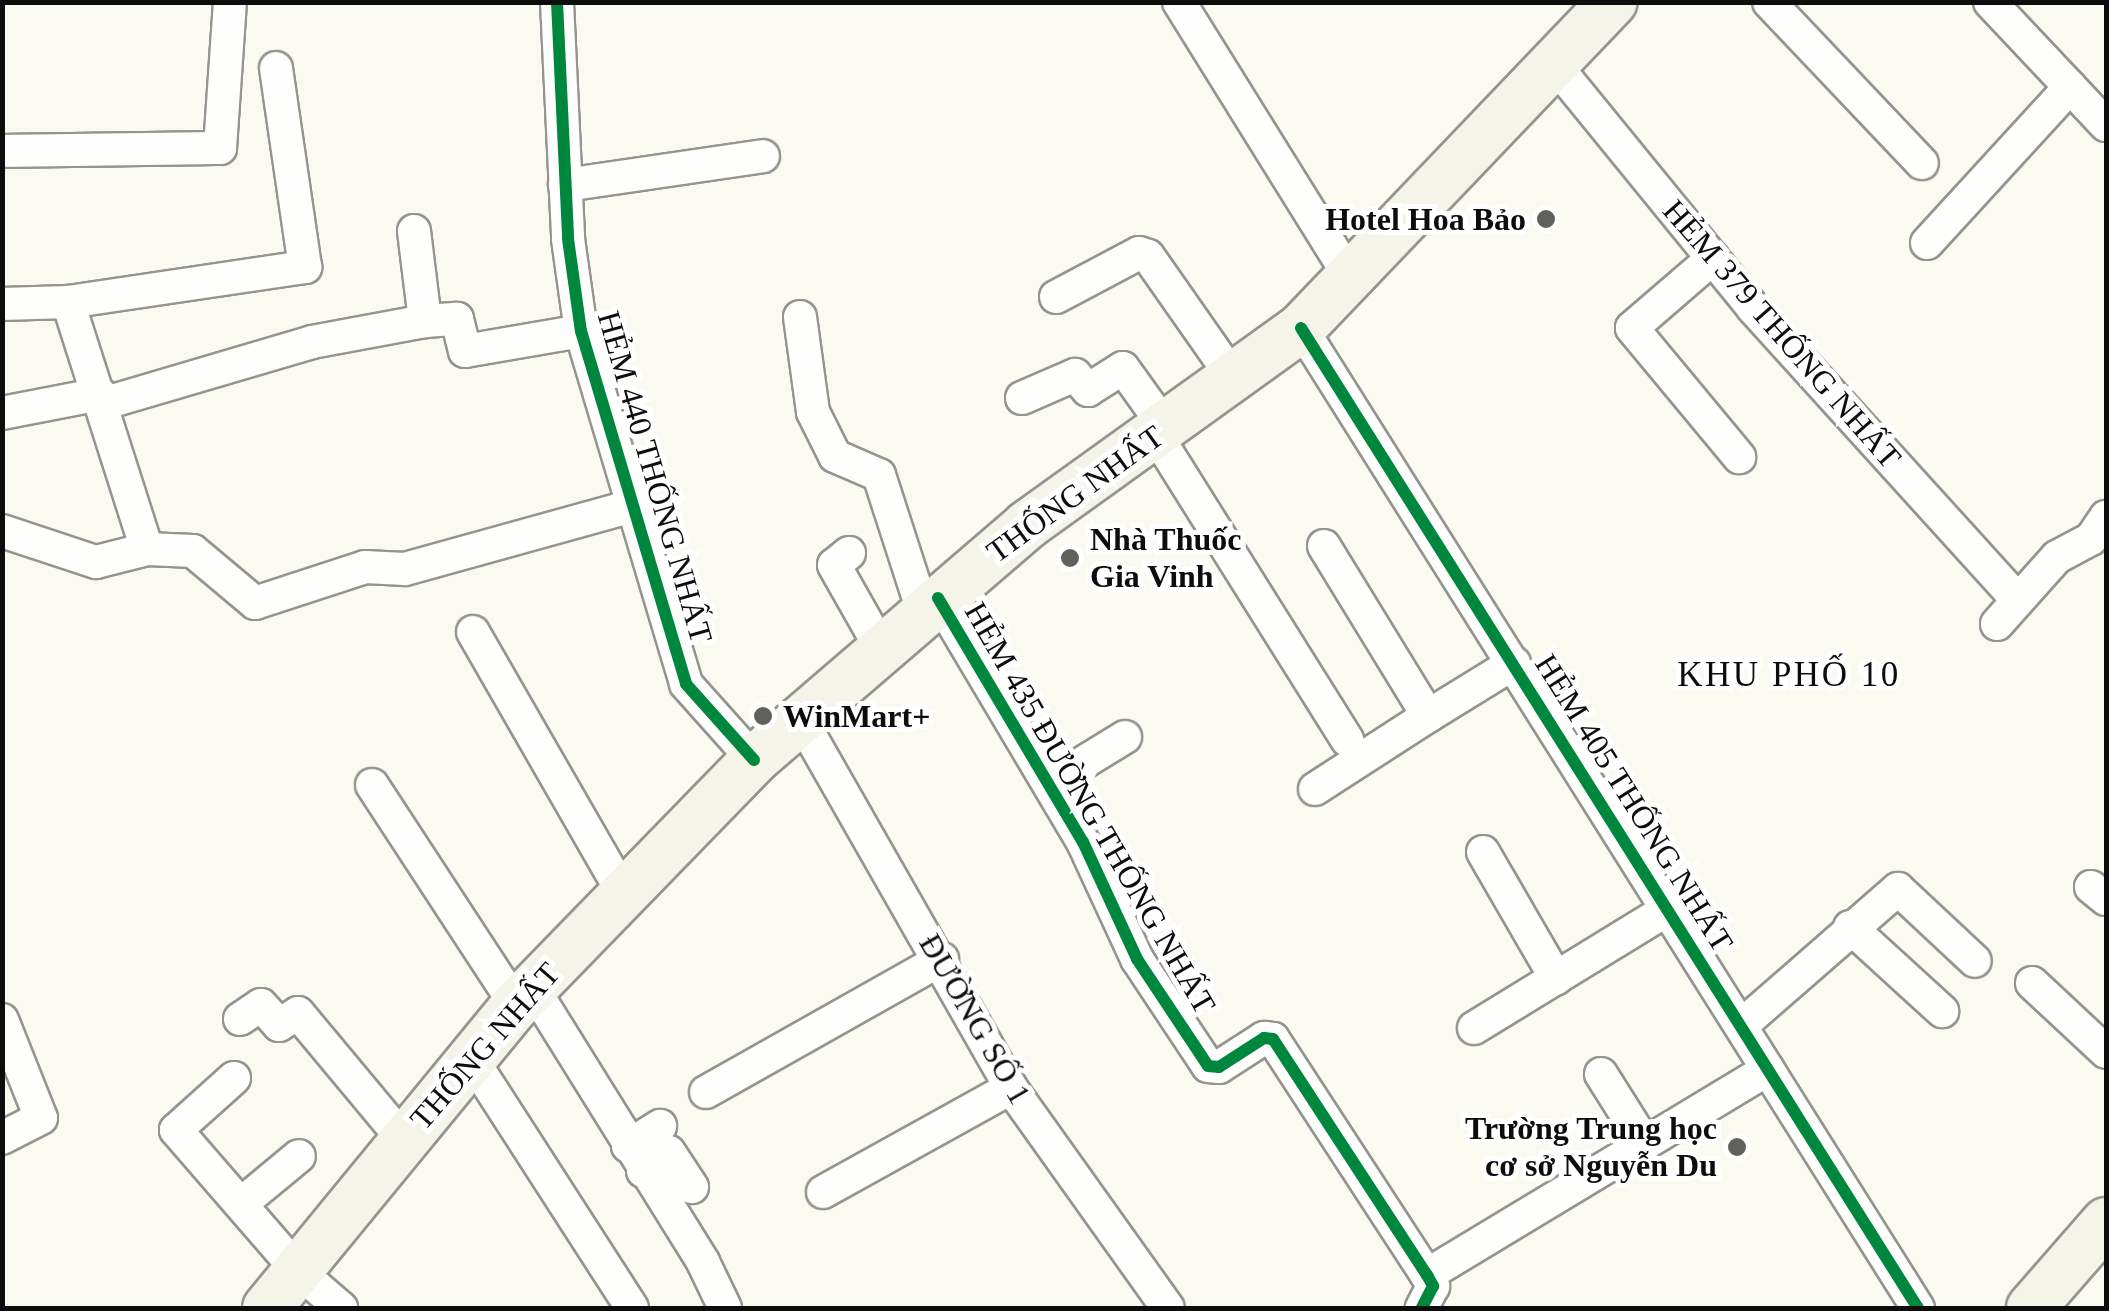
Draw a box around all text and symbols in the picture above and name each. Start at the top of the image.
street label: HẺM 379 THỐNG NHẤT [1655,192,1909,476]
place label: Hotel Hoa Bảo [1325,200,1526,238]
marker: Hotel Hoa Bảo [1535,208,1557,230]
street label: HẺM 440 THỐNG NHẤT [589,306,721,648]
street label: THỐNG NHẤT [979,417,1171,571]
place label: Nhà Thuốc Gia Vinh [1090,521,1242,596]
marker: Nhà Thuốc Gia Vinh [1059,547,1081,569]
street label: HẺM 435 ĐƯỜNG THỐNG NHẤT [956,595,1224,1021]
street label: HẺM 405 THỐNG NHẤT [1527,647,1741,959]
district label: KHU PHỐ 10 [1677,654,1901,696]
place label: WinMart+ [783,697,930,735]
marker: WinMart+ [752,705,774,727]
street label: ĐƯỜNG SỐ 1 [911,927,1039,1111]
street label: THỐNG NHẤT [402,955,568,1137]
place label: Trường Trung học cơ sở Nguyễn Du [1464,1110,1717,1185]
marker: Trường Trung học cơ sở Nguyễn Du [1726,1136,1748,1158]

